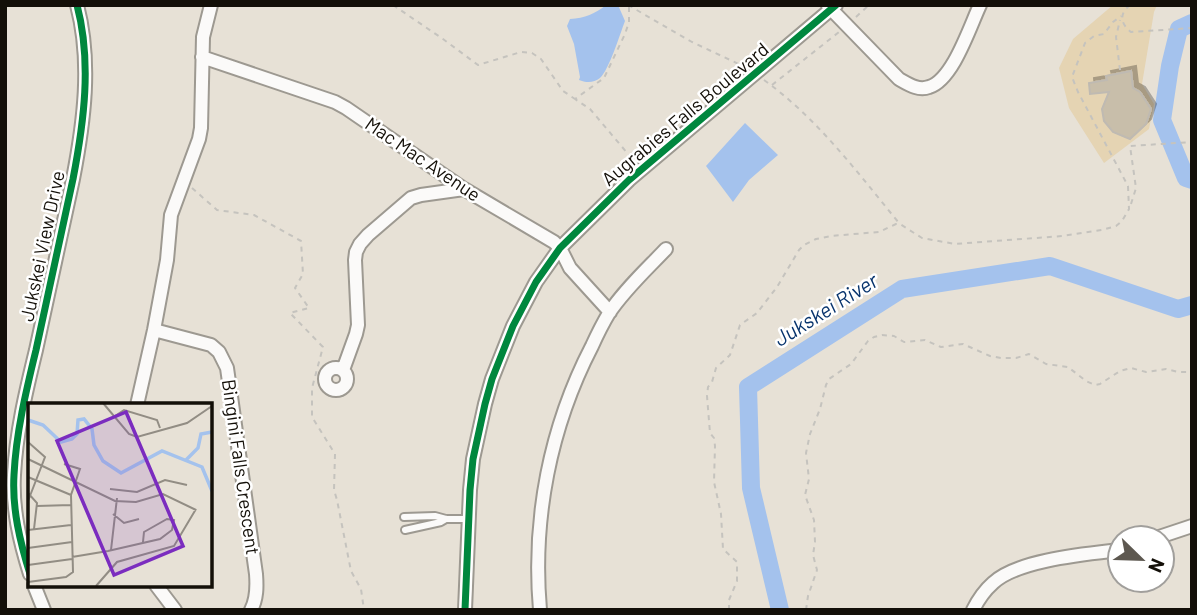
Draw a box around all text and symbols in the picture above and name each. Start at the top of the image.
street label: Augrabies Falls Boulevard [597,37,773,190]
street label: Mac Mac Avenue [361,111,485,206]
street label: Jukskei View Drive [14,168,69,323]
water label: Jukskei River [769,267,882,351]
street label: Bingini Falls Crescent [218,378,265,556]
inset map [28,403,212,587]
north arrow [1106,524,1176,594]
text: N [1144,556,1170,576]

